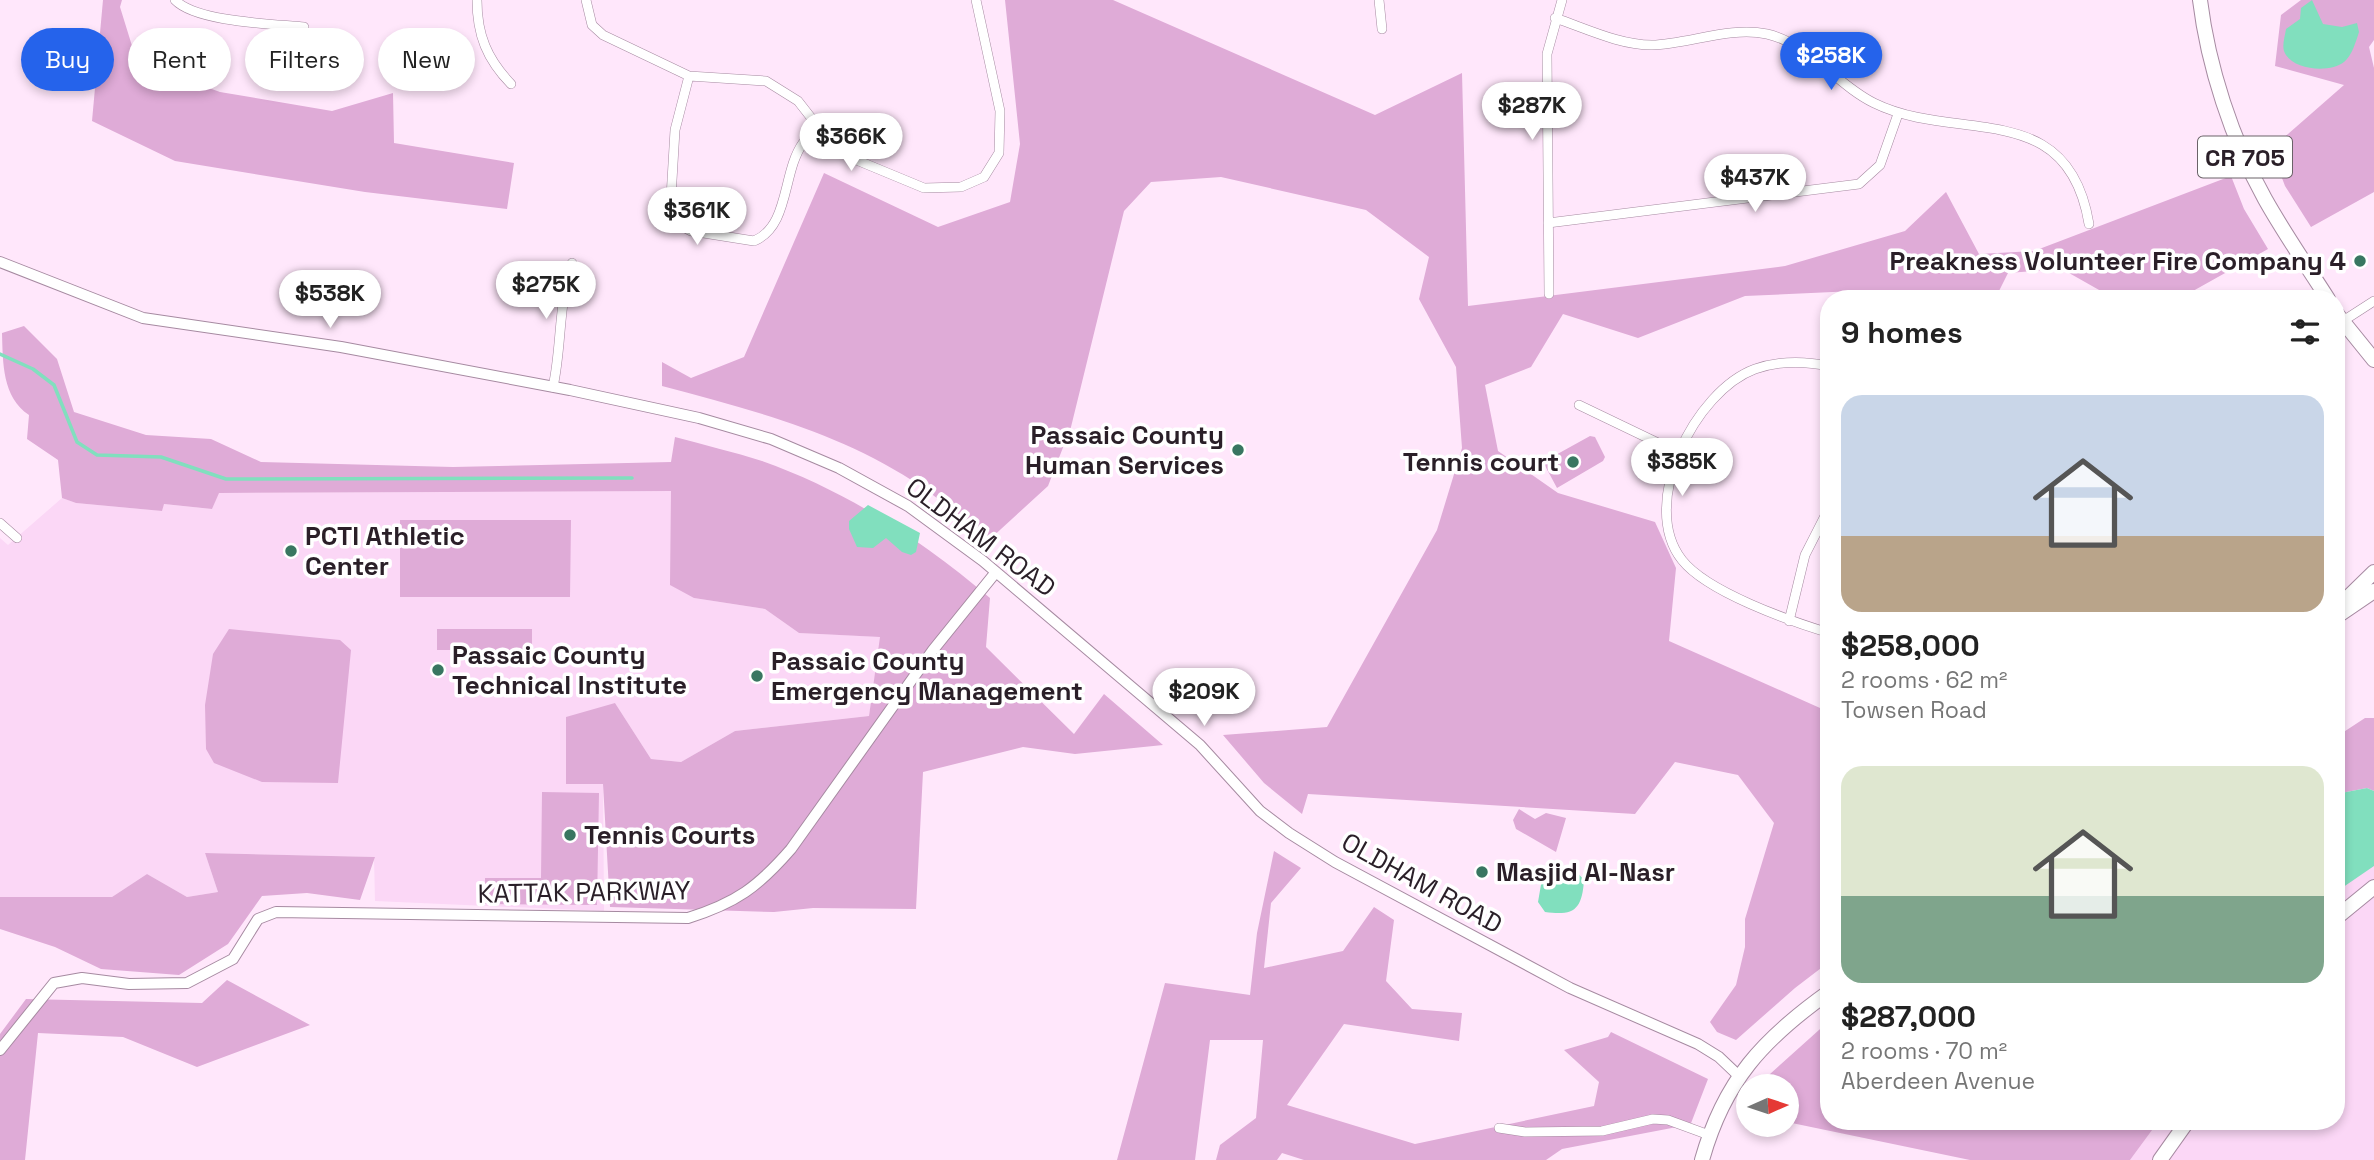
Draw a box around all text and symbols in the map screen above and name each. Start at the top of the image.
chip: Buy [21,28,114,91]
chip: Rent [128,28,231,91]
chip: Filters [245,28,364,91]
chip: New [378,28,475,91]
pin: $258K [1782,32,1880,92]
text: $258K [1796,40,1866,70]
pin: $287K [1483,82,1581,142]
text: $287K [1498,90,1566,120]
pin: $366K [802,114,900,173]
text: $366K [816,121,886,151]
road number: CR 705 [2198,136,2292,177]
pin: $437K [1706,154,1804,214]
text: $437K [1720,162,1790,192]
pin: $361K [648,188,746,247]
text: $361K [664,195,730,225]
place label: Preakness Volunteer Fire Company 4 [1889,244,2346,278]
marker: Preakness Volunteer Fire Company 4 [2352,253,2368,269]
pin: $275K [497,262,595,321]
text: $275K [512,269,580,299]
pin: $538K [281,270,379,330]
text: $538K [295,278,365,308]
text: 9 homes [1841,313,1963,352]
icon: filters [2286,313,2324,351]
place label: Passaic County Human Services [1025,418,1224,482]
pin: $385K [1633,438,1731,498]
icon: home [2020,440,2146,566]
marker: Passaic County Human Services [1230,442,1246,458]
place label: Tennis court [1403,445,1559,479]
text: $385K [1647,446,1717,476]
marker: Tennis court [1565,454,1581,470]
street label: OLDHAM ROAD [899,470,1063,604]
place label: PCTI Athletic Center [305,519,465,583]
marker: PCTI Athletic Center [283,543,299,559]
text: $258,000 [1841,626,1980,665]
place label: Passaic County Technical Institute [452,638,687,702]
place label: Passaic County Emergency Management [771,644,1083,708]
marker: Passaic County Technical Institute [430,662,446,678]
text: 2 rooms · 62 m² [1841,665,2007,695]
marker: Passaic County Emergency Management [749,668,765,684]
pin: $209K [1155,668,1253,728]
text: $209K [1168,676,1240,706]
text: Towsen Road [1841,695,1987,725]
icon: home [2020,811,2146,937]
place label: Tennis Courts [584,818,755,852]
street label: OLDHAM ROAD [1336,825,1508,941]
marker: Tennis Courts [562,827,578,843]
place label: Masjid Al-Nasr [1496,855,1675,889]
marker: Masjid Al-Nasr [1474,864,1490,880]
street label: KATTAK PARKWAY [477,873,691,911]
text: $287,000 [1841,997,1976,1036]
text: 2 rooms · 70 m² [1841,1036,2007,1066]
text: Aberdeen Avenue [1841,1066,2035,1096]
north arrow [1736,1074,1799,1138]
map controls [1736,1074,1799,1137]

